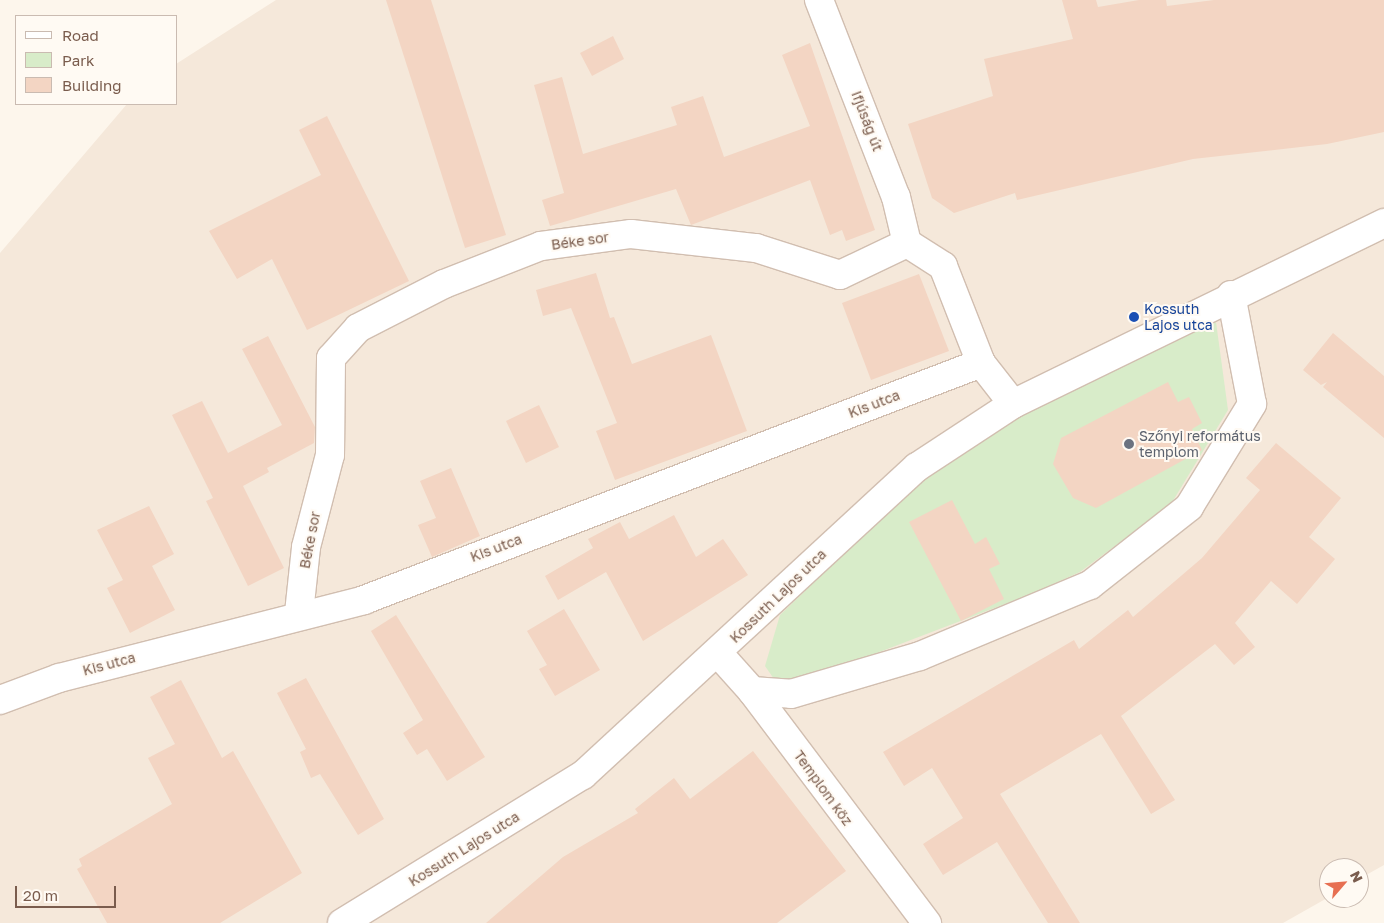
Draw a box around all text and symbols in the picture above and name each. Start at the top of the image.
legend [15,15,178,105]
text: Road [62,26,99,44]
text: Park [62,51,94,69]
text: Building [62,76,122,94]
street label: Ifjúság út [848,88,886,154]
street label: Béke sor [550,229,610,253]
place label: Kossuth Lajos utca [1144,301,1213,334]
marker: Kossuth Lajos utca [1128,311,1140,323]
street label: Kis utca [846,386,902,422]
place label: Szőnyi református templom [1139,428,1261,461]
marker: Szőnyi református templom [1123,438,1135,450]
street label: Béke sor [296,510,324,570]
street label: Kis utca [468,530,524,566]
street label: Kossuth Lajos utca [726,546,830,646]
street label: Kis utca [81,649,137,679]
street label: Templom köz [790,747,856,829]
street label: Kossuth Lajos utca [405,808,523,890]
north arrow [1319,858,1369,908]
text: N [1347,868,1367,885]
scale bar [18,876,119,908]
text: 20 m [23,886,58,904]

